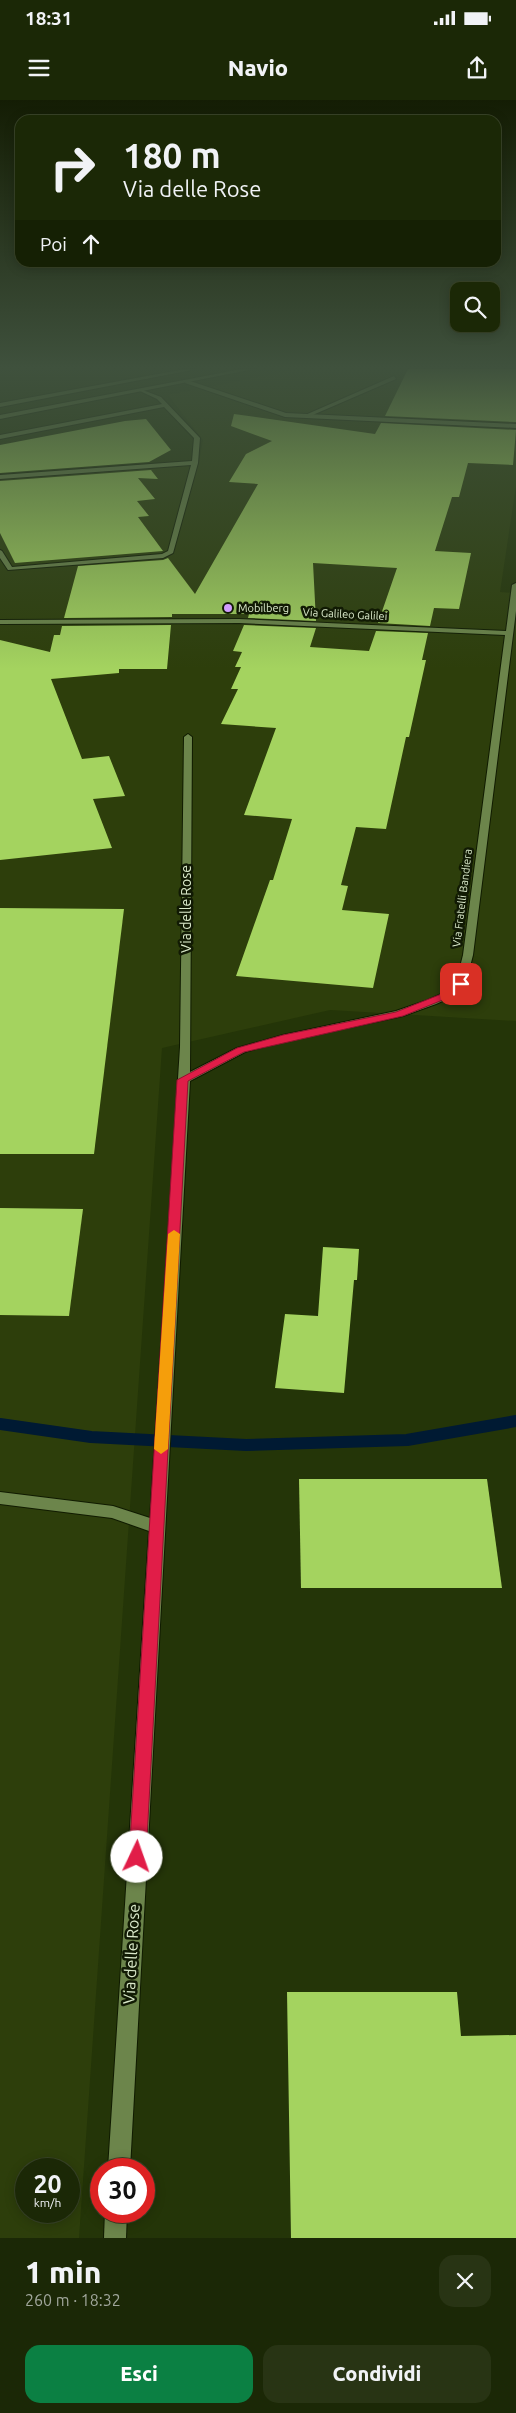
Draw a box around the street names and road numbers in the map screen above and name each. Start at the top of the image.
street label: Via Galileo Galilei [302,606,388,622]
street label: Via Fratelli Bandiera [450,848,474,948]
street label: Via delle Rose [178,865,194,953]
street label: Via delle Rose [119,1903,143,2005]

